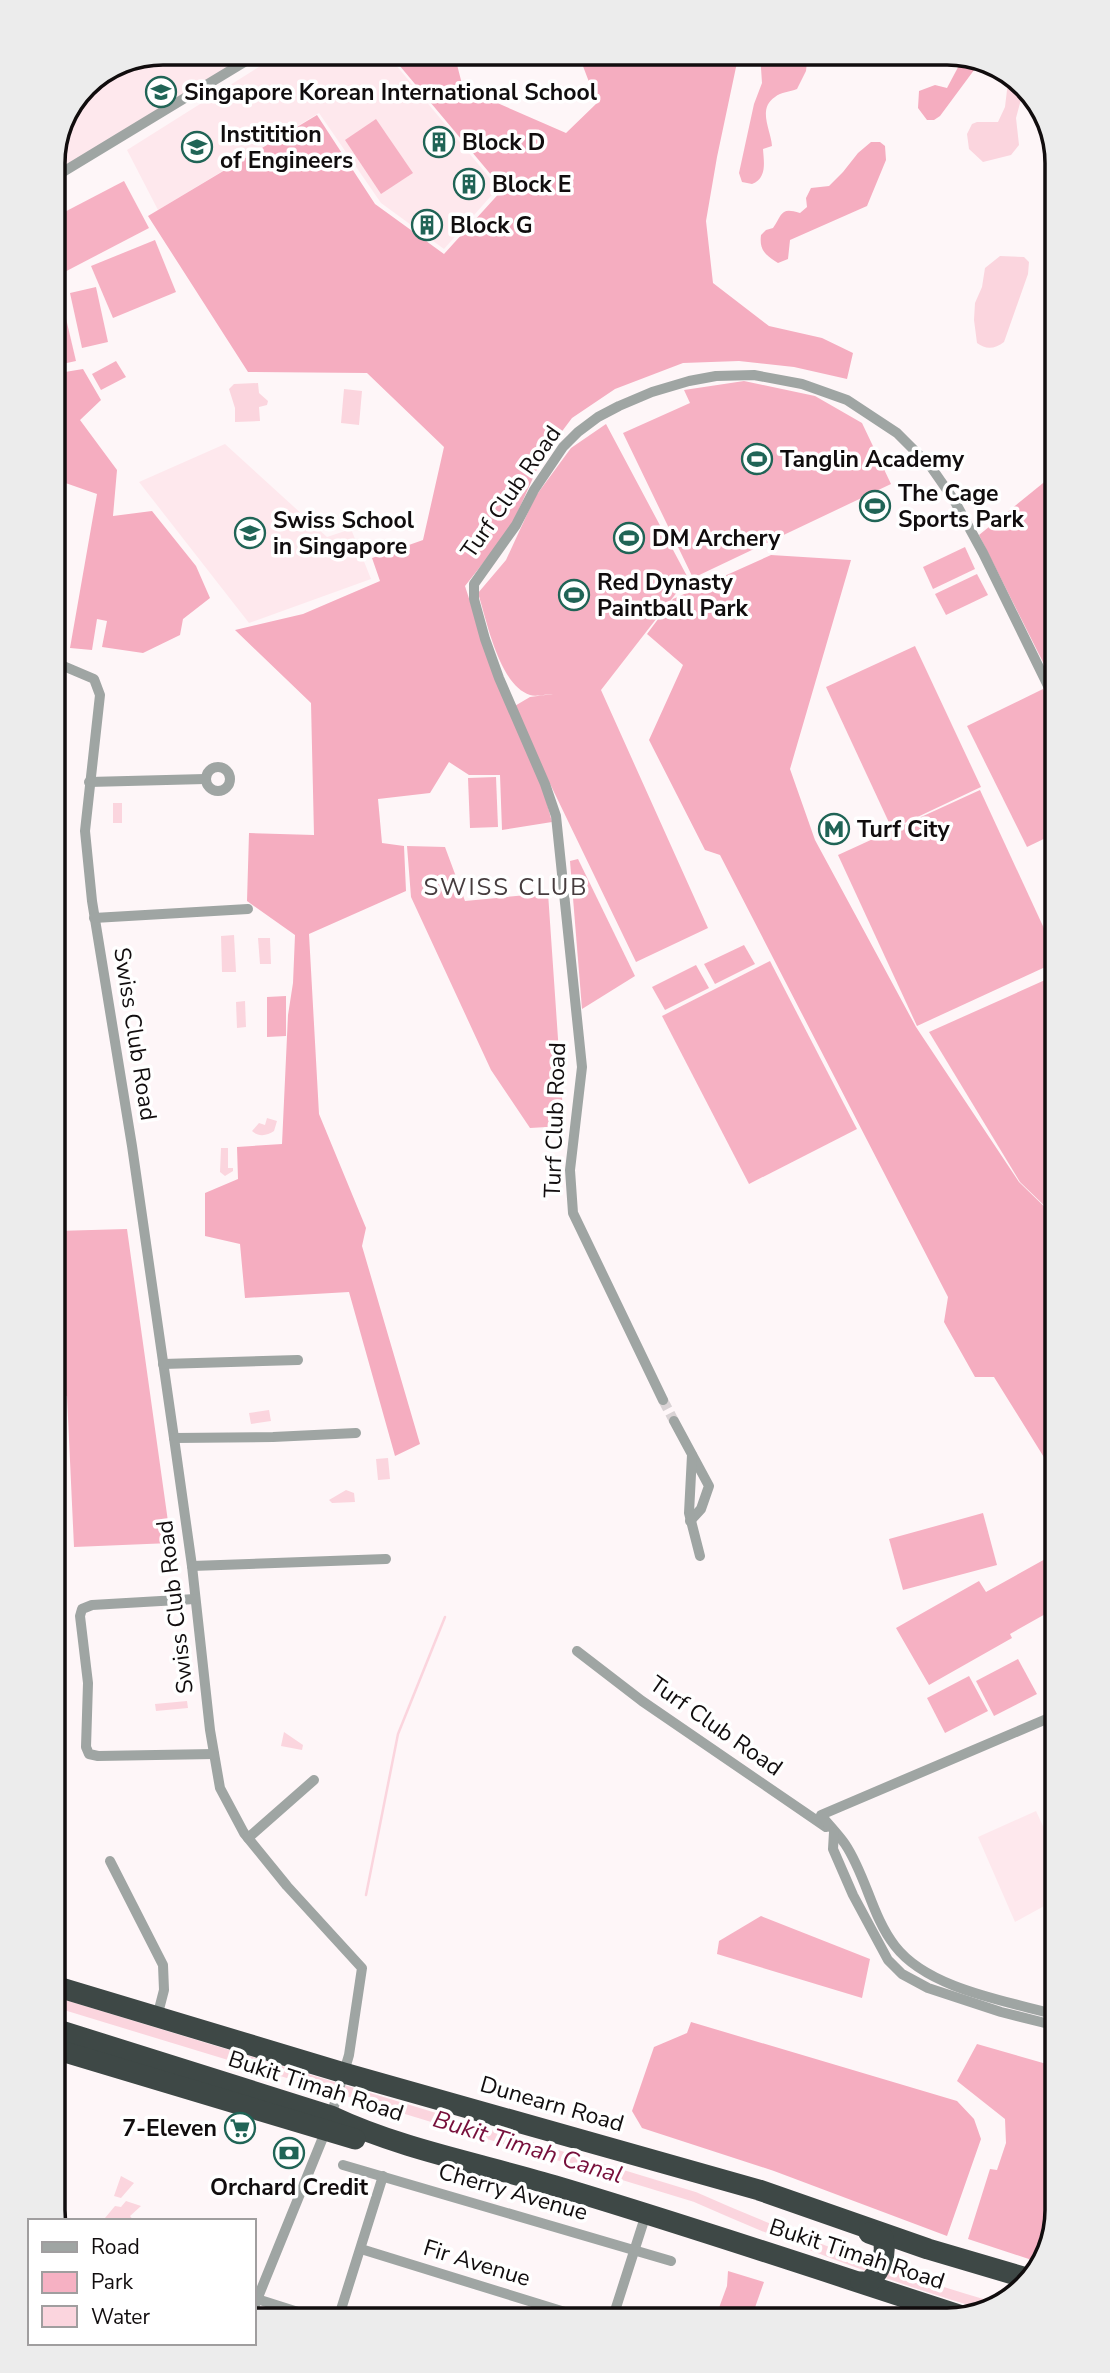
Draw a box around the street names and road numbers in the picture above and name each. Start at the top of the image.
street label: Turf Club Road [454,419,568,565]
street label: Swiss Club Road [106,945,164,1123]
street label: Turf Club Road [537,1042,573,1198]
street label: Swiss Club Road [149,1518,201,1696]
street label: Turf Club Road [643,1669,789,1783]
street label: Bukit Timah Road [224,2043,408,2129]
street label: Dunearn Road [477,2069,627,2139]
street label: Cherry Avenue [435,2156,591,2228]
street label: Bukit Timah Road [765,2211,949,2297]
street label: Fir Avenue [420,2232,534,2294]

